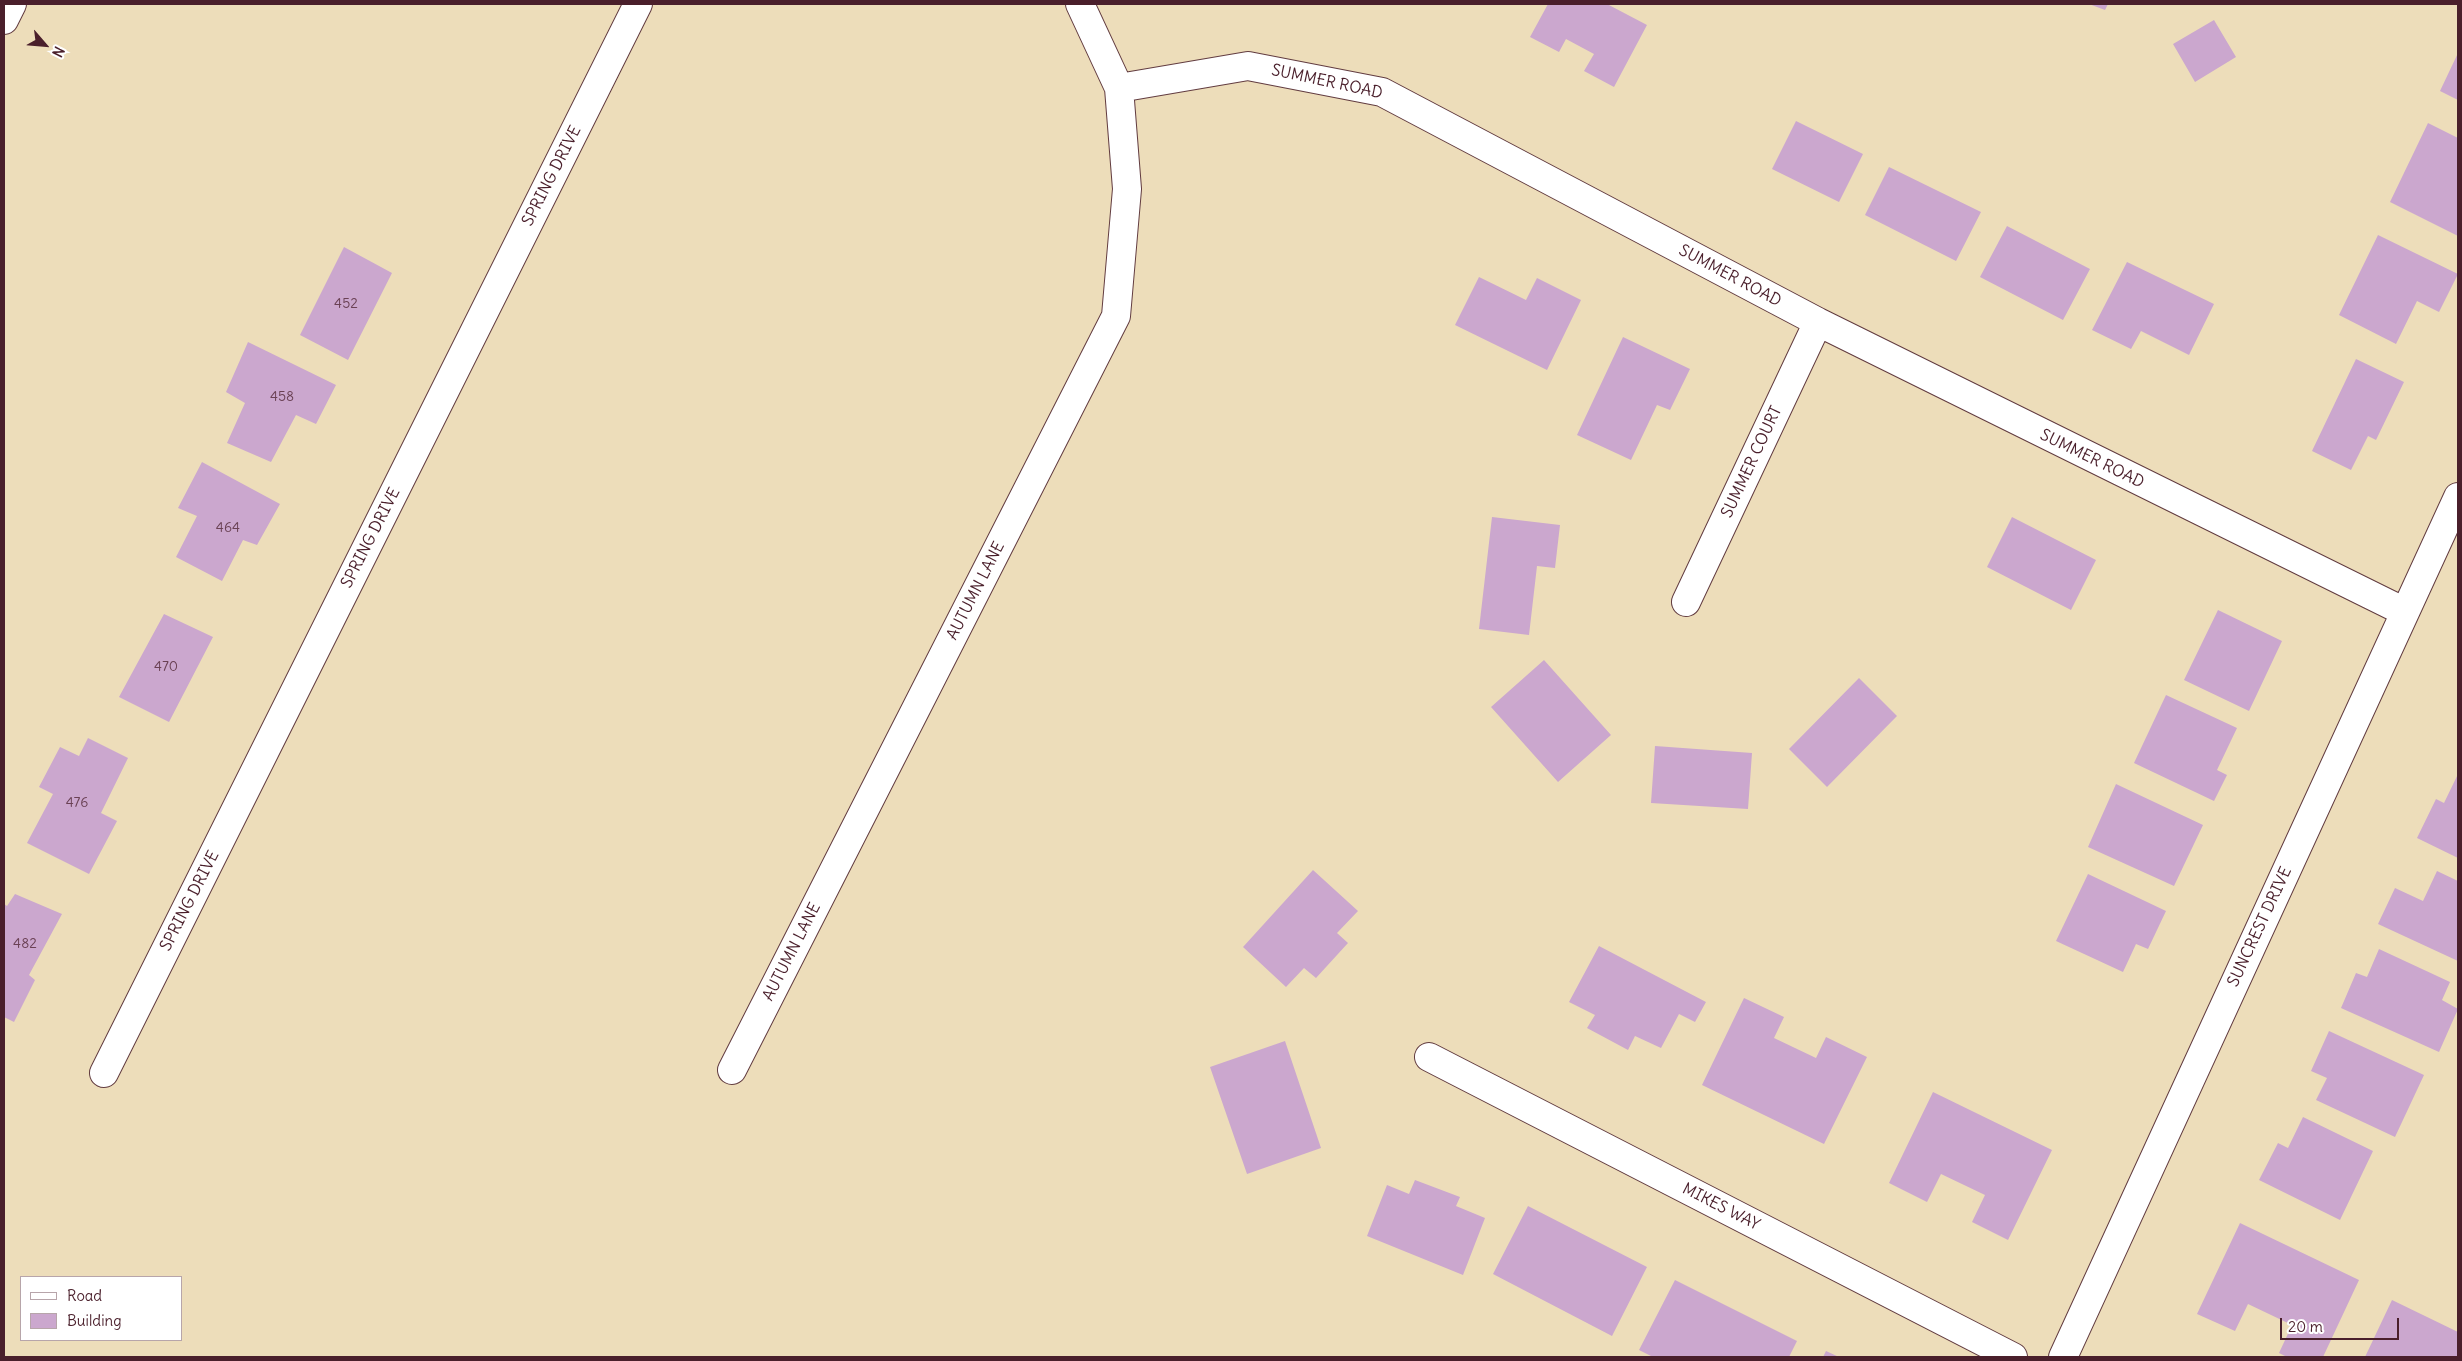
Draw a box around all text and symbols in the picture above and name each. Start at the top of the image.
north arrow [20,20,70,70]
text: N [48,43,69,60]
street label: SUMMER ROAD [1270,61,1384,103]
street label: SPRING DRIVE [518,123,586,229]
street label: SUMMER ROAD [1675,241,1785,311]
house number: 452 [334,296,358,312]
house number: 458 [270,389,294,405]
street label: SUMMER COURT [1718,403,1786,521]
street label: SUMMER ROAD [2037,426,2147,492]
street label: SPRING DRIVE [337,485,405,591]
house number: 464 [216,520,240,536]
street label: AUTUMN LANE [943,539,1009,643]
house number: 470 [154,659,178,675]
house number: 476 [66,795,88,811]
street label: SPRING DRIVE [156,848,224,954]
street label: SUNCREST DRIVE [2224,864,2296,990]
street label: AUTUMN LANE [759,900,825,1004]
house number: 482 [13,936,37,952]
street label: MIKES WAY [1679,1179,1763,1235]
legend [20,1276,182,1341]
text: Road [67,1286,102,1305]
scale bar [2282,1308,2401,1340]
text: Building [67,1311,122,1330]
text: 20 m [2288,1317,2323,1336]

